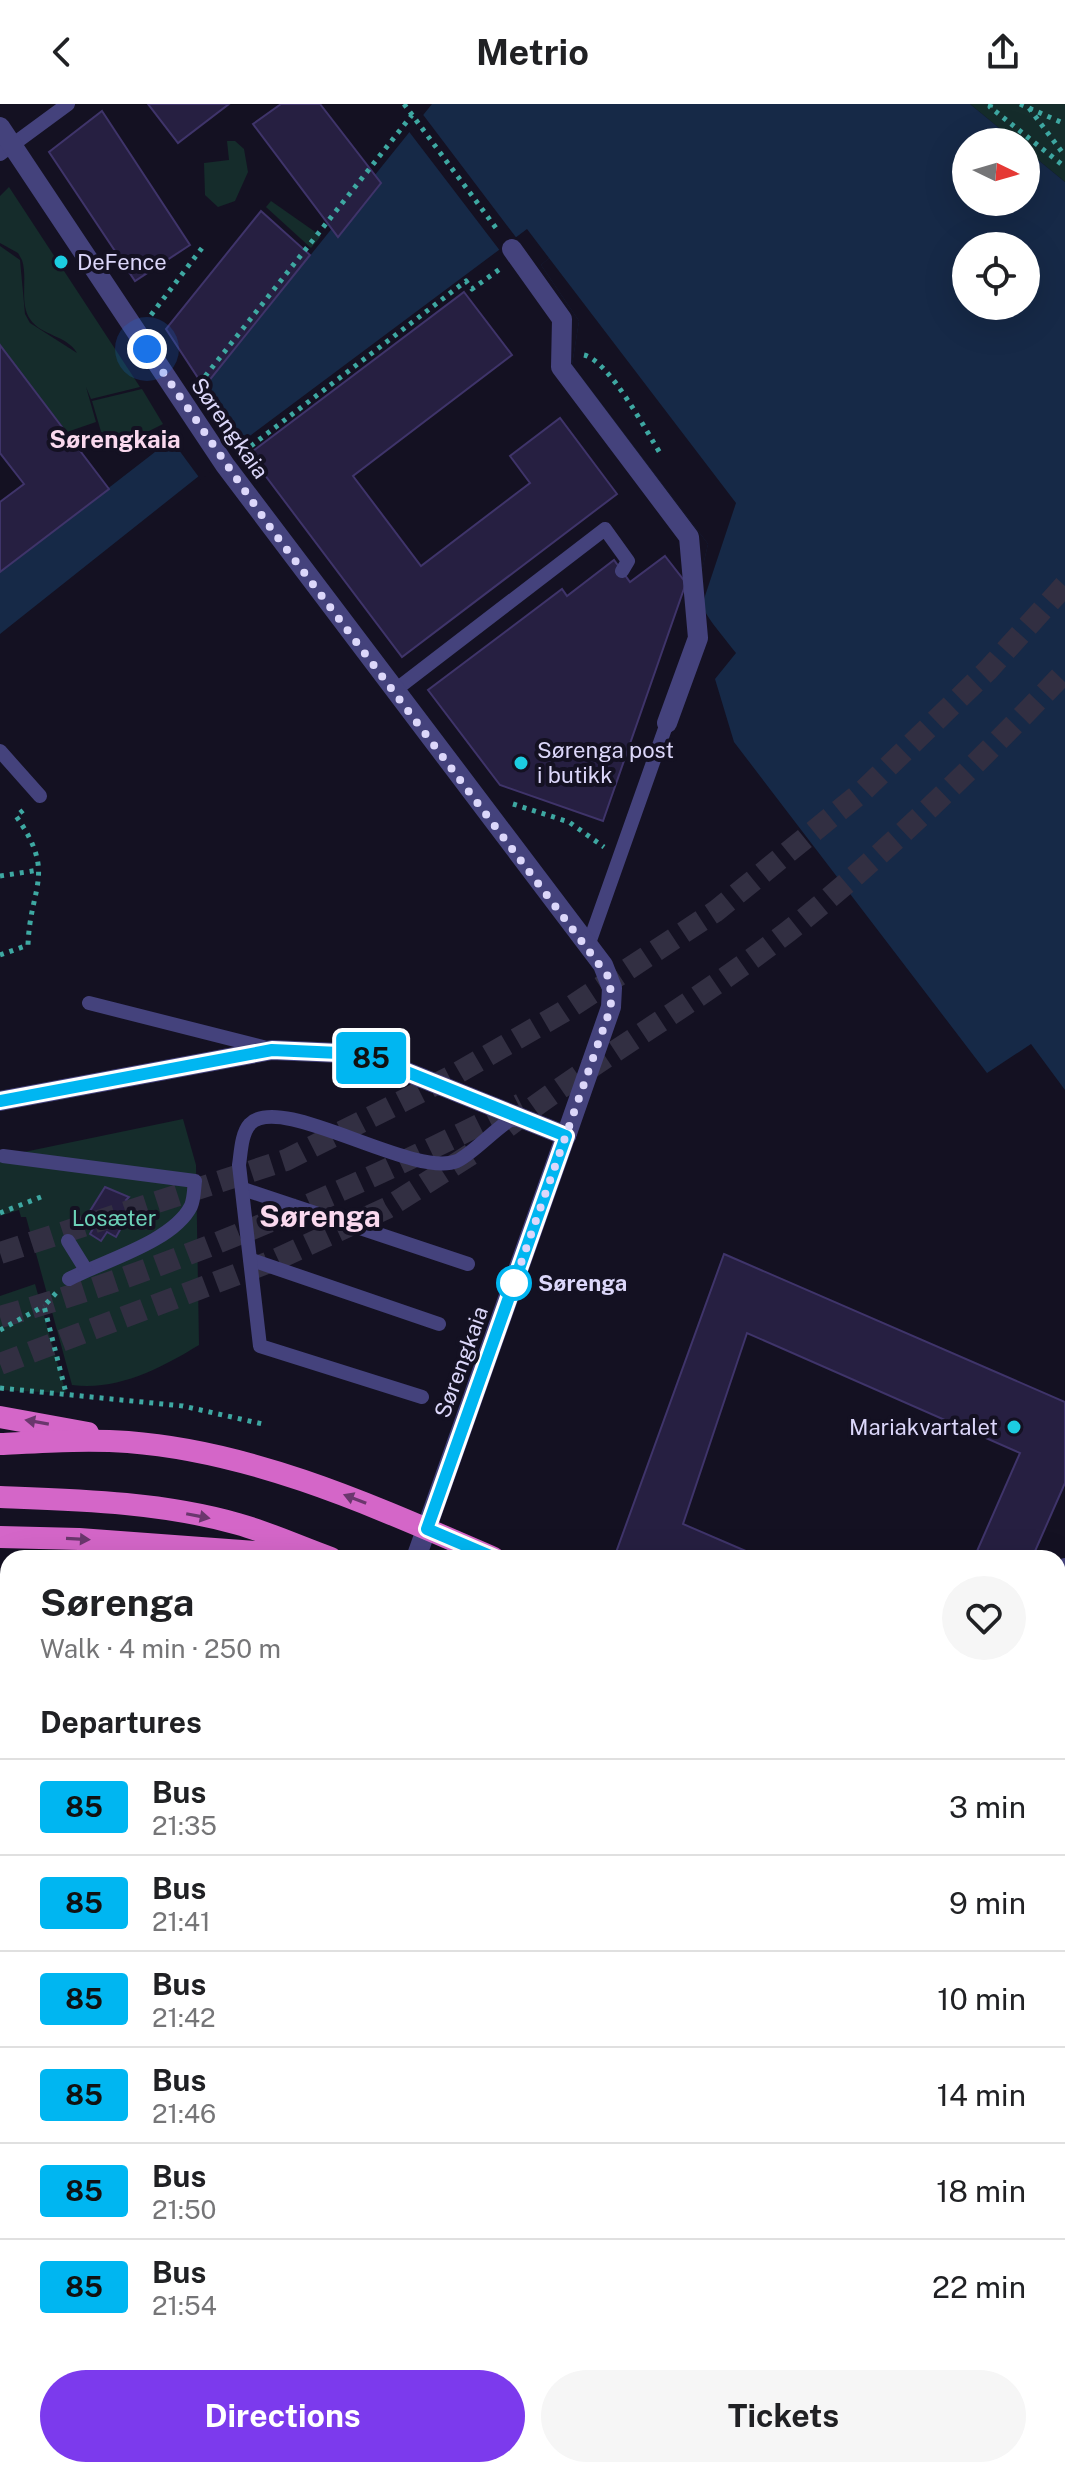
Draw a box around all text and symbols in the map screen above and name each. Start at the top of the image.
icon: back [40,30,84,74]
icon: share [981,30,1025,74]
text: Metrio [476,31,589,73]
north arrow [952,128,1040,216]
map controls [952,128,1040,320]
button: locate [952,232,1040,320]
place label: DeFence [77,249,167,275]
marker: DeFence [52,253,70,271]
your location [127,329,167,369]
street label: Sørengkaia [186,373,274,483]
district label: Sørengkaia [49,425,181,453]
place label: Sørenga post i butikk [537,737,674,788]
marker: Sørenga post i butikk [512,754,530,772]
line badge: 85 [335,1032,407,1084]
text: 85 [352,1041,390,1074]
district label: Sørenga [259,1198,381,1234]
park label: Losæter [72,1205,156,1231]
marker: Sørenga [497,1266,531,1300]
place label: Sørenga [538,1270,627,1296]
street label: Sørengkaia [429,1303,493,1421]
place label: Mariakvartalet [849,1414,998,1440]
one-way arrow [24,1415,49,1427]
marker: Mariakvartalet [1005,1418,1023,1436]
one-way arrow [343,1493,367,1505]
one-way arrow [186,1510,211,1522]
one-way arrow [66,1533,91,1546]
button: heart [942,1576,1026,1660]
text: Sørenga [40,1580,194,1625]
text: Walk · 4 min · 250 m [40,1633,281,1664]
text: Departures [40,1704,202,1740]
text: Bus [152,1774,206,1810]
text: 3 min [949,1789,1026,1825]
text: 85 [65,1790,103,1823]
text: 21:35 [152,1810,217,1841]
text: Bus [152,1870,206,1906]
text: 9 min [949,1885,1026,1921]
text: 85 [65,1886,103,1919]
text: 21:41 [152,1906,211,1937]
text: Bus [152,1966,206,2002]
text: 10 min [937,1981,1026,2017]
text: 85 [65,1982,103,2015]
text: 21:42 [152,2002,216,2033]
text: Bus [152,2062,206,2098]
text: 14 min [937,2077,1026,2113]
text: 85 [65,2078,103,2111]
text: 21:46 [152,2098,216,2129]
text: Bus [152,2158,206,2194]
text: 18 min [936,2173,1026,2209]
text: 85 [65,2174,103,2207]
text: 21:50 [152,2194,217,2225]
text: Bus [152,2254,206,2290]
text: 22 min [932,2269,1026,2305]
text: 85 [65,2270,103,2303]
text: 21:54 [152,2290,217,2321]
button: Directions [40,2370,525,2462]
button: Tickets [541,2370,1026,2462]

